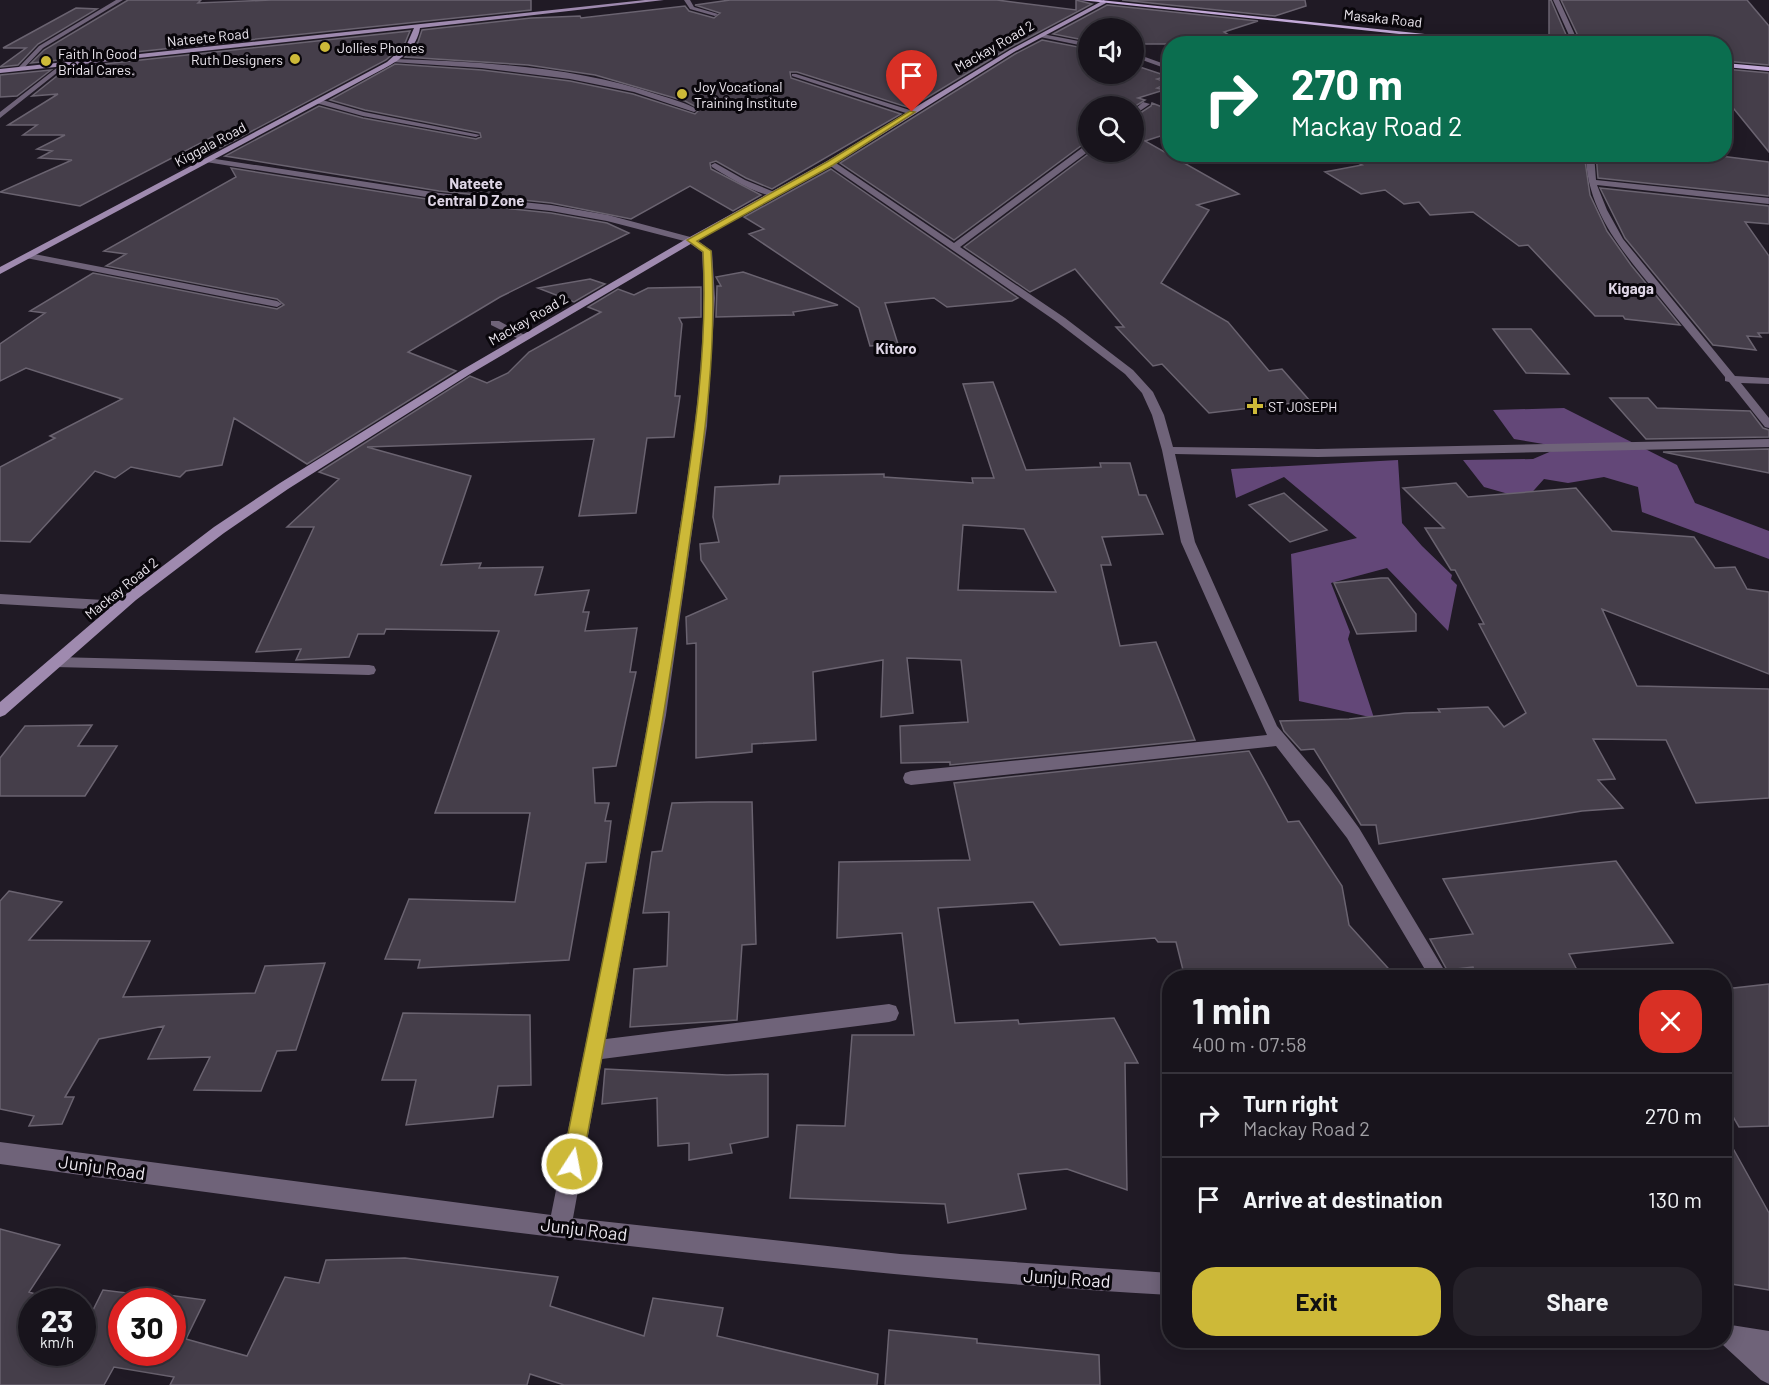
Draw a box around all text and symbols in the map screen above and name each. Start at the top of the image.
street label: Masaka Road [1343,5,1423,31]
street label: Mackay Road 2 [951,16,1037,76]
map controls [1078,18,1144,162]
button: sound [1078,18,1144,84]
street label: Nateete Road [166,24,250,50]
place label: Jollies Phones [337,39,425,56]
marker: Jollies Phones [318,40,332,54]
place label: Faith In Good Bridal Cares. [58,45,137,78]
pin [886,50,937,112]
place label: Ruth Designers [191,51,283,68]
marker: Ruth Designers [288,52,302,66]
marker: Faith In Good Bridal Cares. [39,54,53,68]
text: 270 m [1291,58,1403,108]
icon: arrive [895,59,928,92]
icon: right [1192,60,1270,138]
place label: Joy Vocational Training Institute [694,78,797,111]
marker: Joy Vocational Training Institute [675,87,689,101]
button: search [1078,96,1144,162]
text: Mackay Road 2 [1291,109,1462,141]
street label: Kiggala Road [171,118,249,170]
district label: Nateete Central D Zone [428,174,524,209]
district label: Kigaga [1608,279,1654,297]
street label: Mackay Road 2 [485,289,571,349]
district label: Kitoro [875,339,917,357]
marker: ST JOSEPH [1246,397,1264,415]
place label: ST JOSEPH [1268,398,1337,415]
street label: Mackay Road 2 [81,553,161,623]
text: 1 min [1192,988,1271,1031]
button: close [1639,990,1702,1053]
text: 400 m · 07:58 [1192,1032,1307,1056]
text: Turn right [1243,1090,1338,1116]
icon: right [1192,1099,1225,1132]
text: 270 m [1645,1102,1702,1128]
text: Mackay Road 2 [1243,1116,1370,1140]
position arrow [540,1132,604,1196]
street label: Junju Road [57,1150,147,1184]
icon: arrive [1192,1183,1225,1216]
text: Arrive at destination [1243,1186,1442,1212]
text: 130 m [1648,1186,1702,1212]
street label: Junju Road [539,1213,629,1245]
street label: Junju Road [1023,1264,1111,1292]
button: Exit [1192,1267,1441,1336]
button: Share [1453,1267,1702,1336]
speed limit sign: 30 [108,1288,186,1366]
text: 23 [41,1302,73,1338]
text: km/h [40,1333,74,1351]

